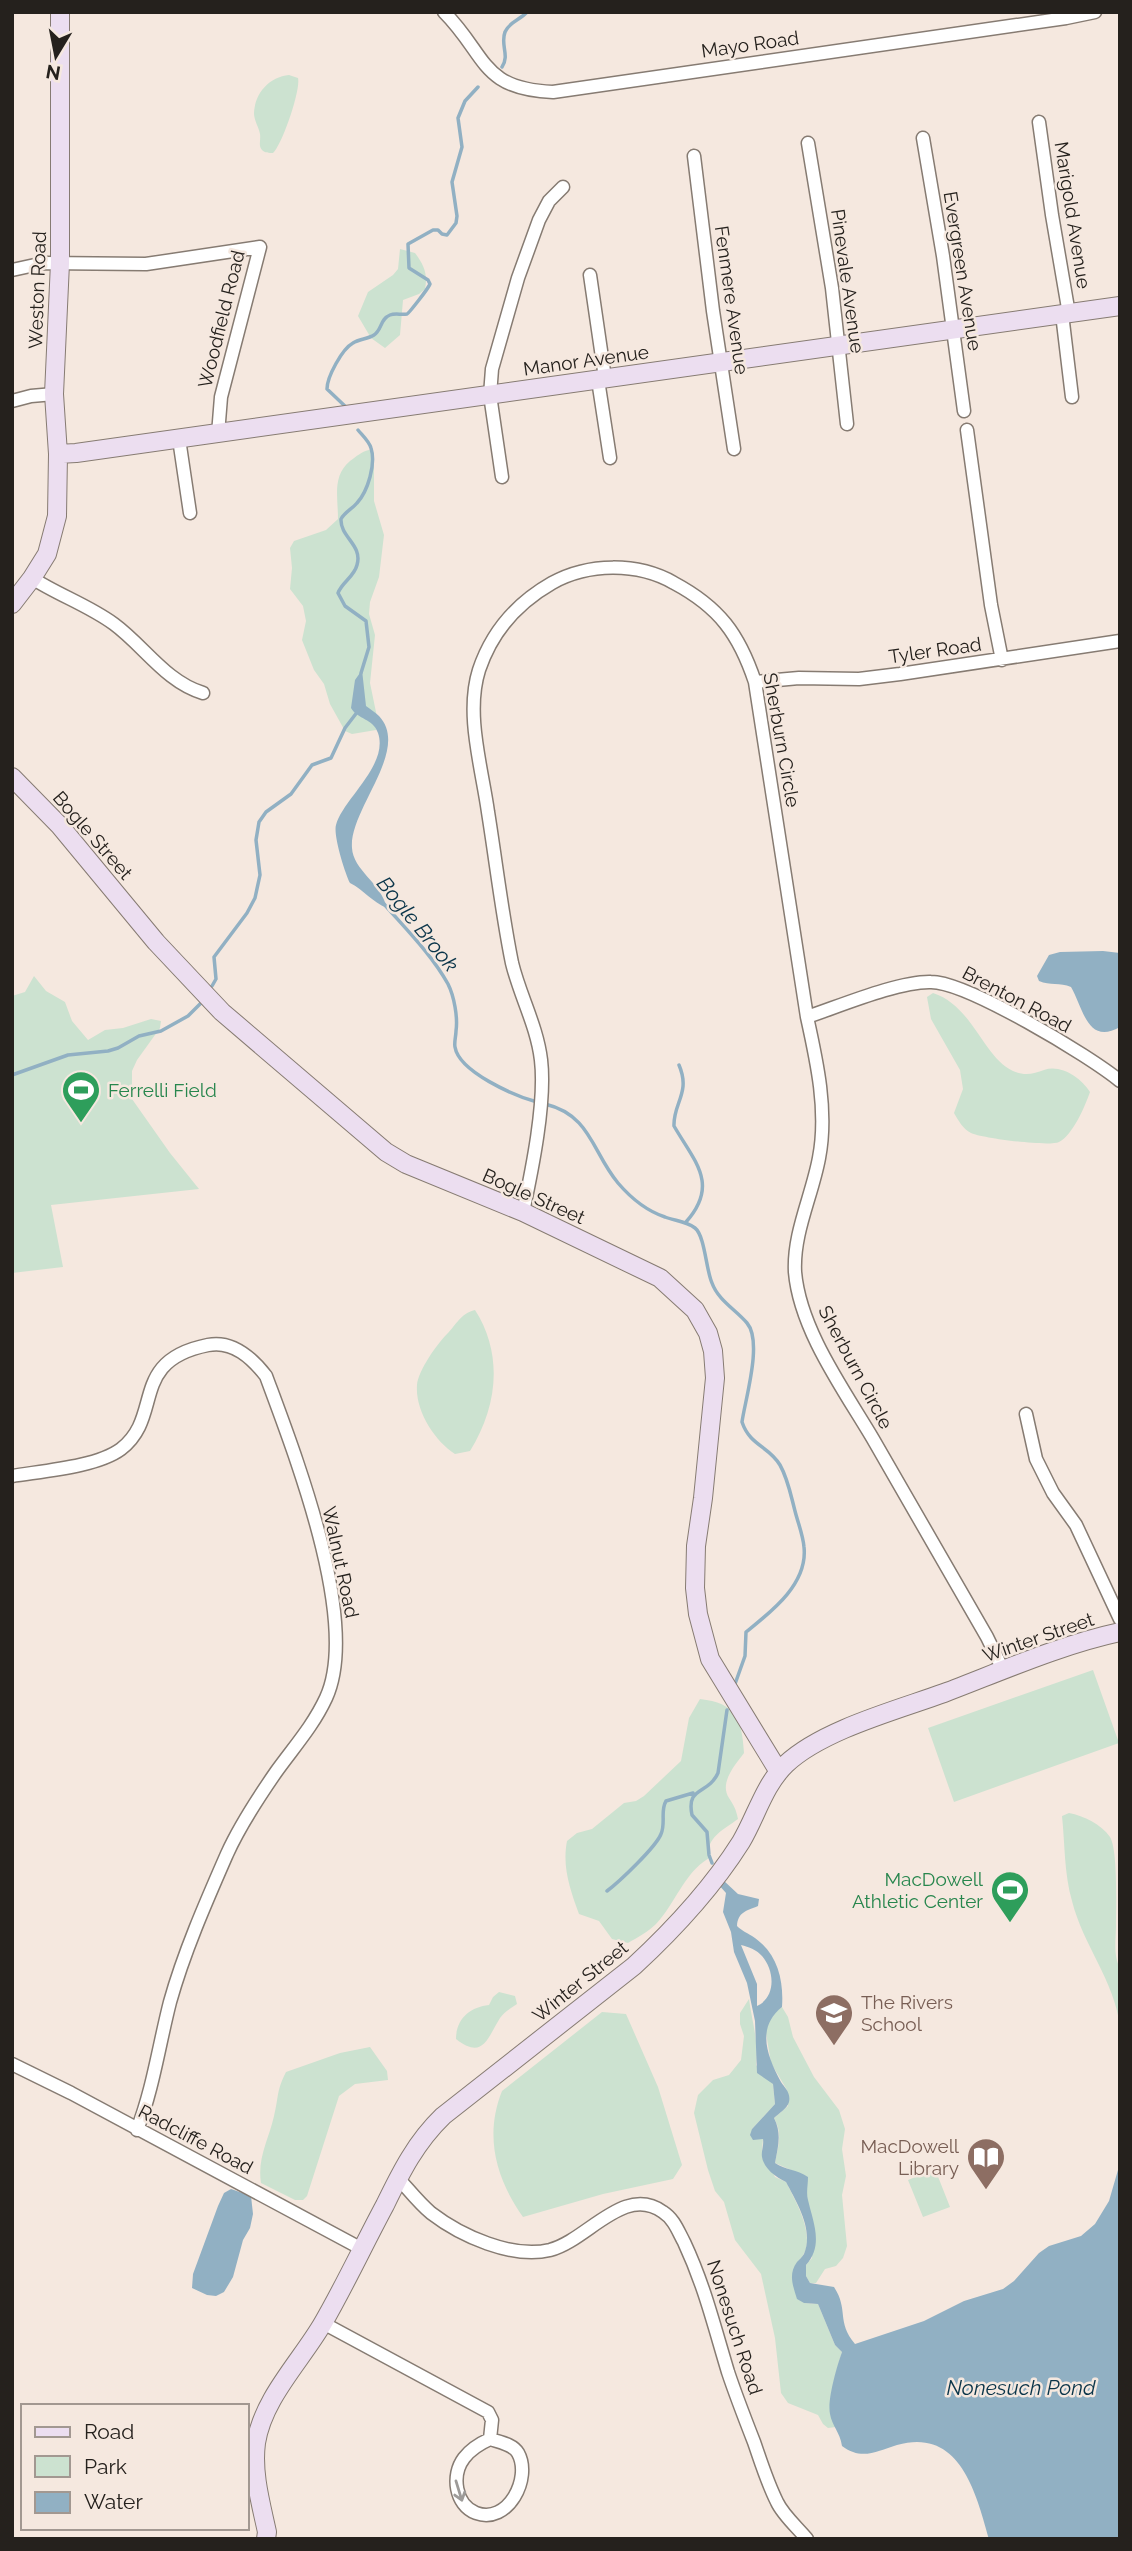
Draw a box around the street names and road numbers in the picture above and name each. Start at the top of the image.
street label: Mayo Road [700,26,800,62]
street label: Marigold Avenue [1051,140,1095,290]
street label: Evergreen Avenue [940,190,986,352]
street label: Pinevale Avenue [827,207,869,355]
street label: Fenmere Avenue [711,224,753,376]
street label: Weston Road [24,231,50,349]
street label: Woodfield Road [193,248,249,390]
street label: Manor Avenue [522,340,650,380]
street label: Tyler Road [887,633,983,667]
street label: Sherburn Circle [759,671,805,809]
street label: Bogle Street [49,786,138,884]
street label: Brenton Road [959,961,1075,1037]
street label: Bogle Street [479,1164,589,1229]
street label: Sherburn Circle [814,1302,898,1432]
street label: Walnut Road [318,1504,364,1620]
street label: Winter Street [980,1607,1097,1666]
street label: Winter Street [528,1936,633,2026]
street label: Radcliffe Road [135,2100,257,2178]
street label: Nonesuch Road [703,2257,767,2397]

